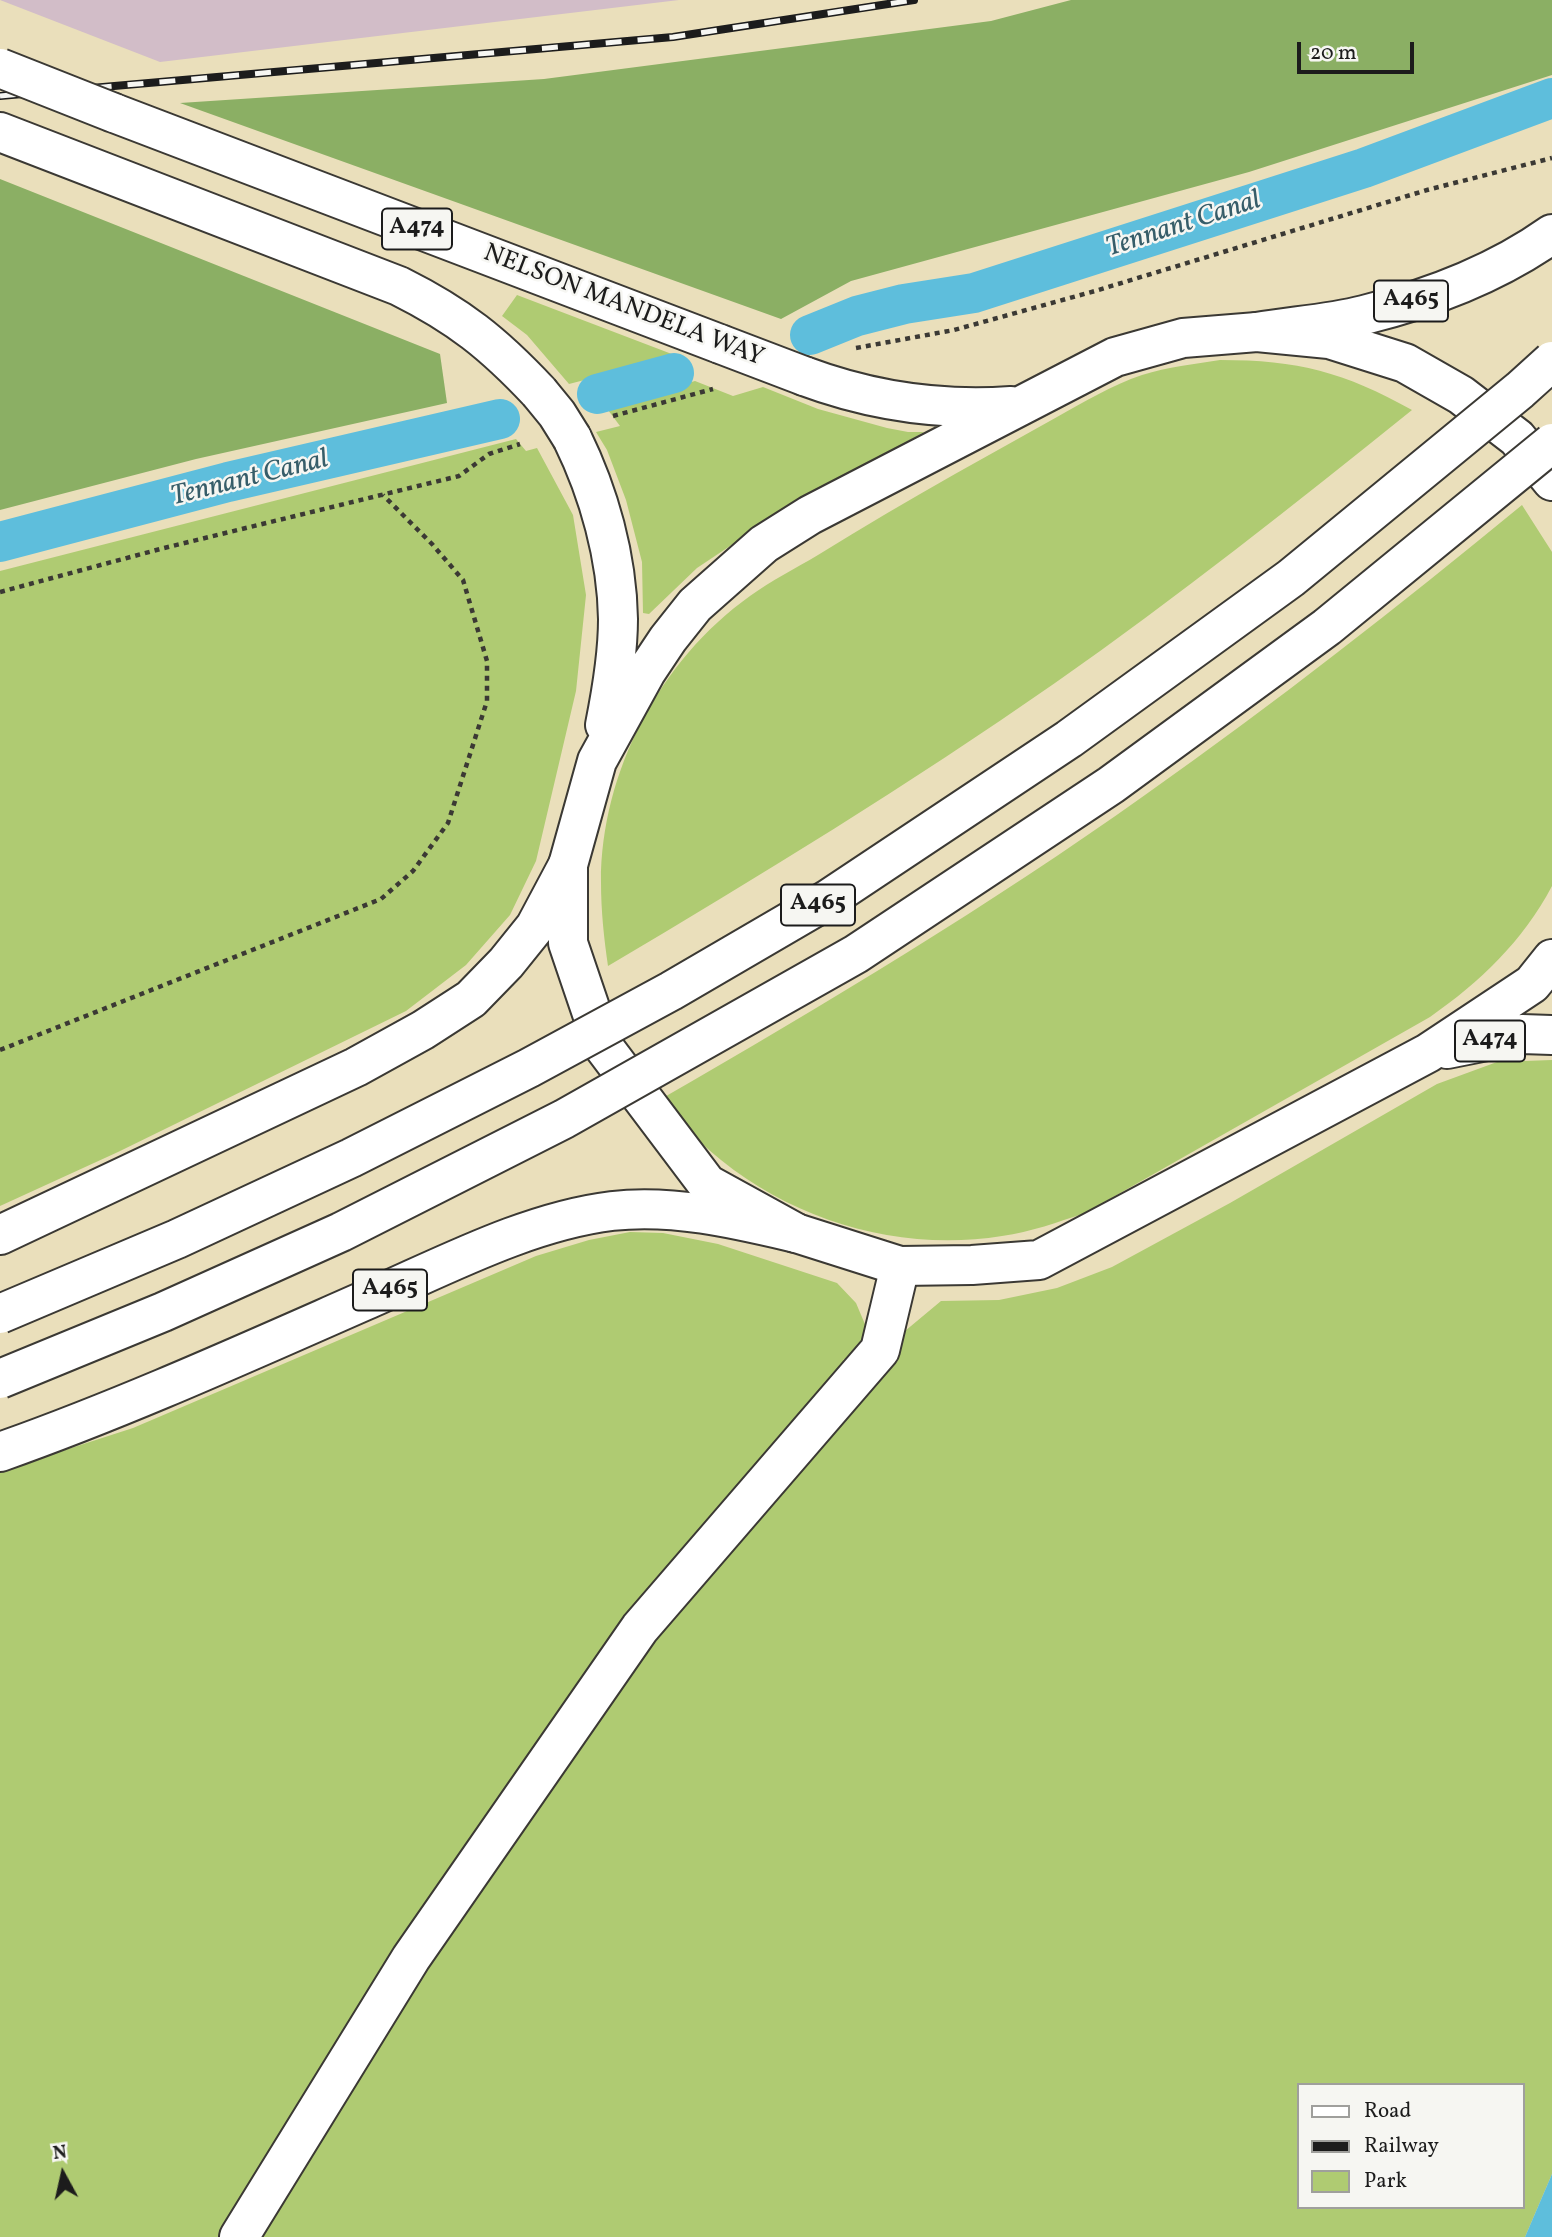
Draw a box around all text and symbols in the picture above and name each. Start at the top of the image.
scale bar [1300,28,1417,72]
text: 20 m [1310,39,1356,68]
water label: Tennant Canal [1102,185,1266,267]
road number: A474 [382,209,452,250]
street label: NELSON MANDELA WAY [478,239,768,375]
road number: A465 [1374,280,1448,322]
water label: Tennant Canal [168,444,332,516]
road number: A465 [781,884,855,925]
road number: A474 [1455,1021,1525,1062]
road number: A465 [353,1270,427,1310]
legend [1296,2083,1524,2209]
text: Road [1364,2097,1411,2126]
text: Railway [1364,2132,1439,2161]
north arrow [28,2139,98,2209]
text: N [51,2139,69,2167]
text: Park [1364,2167,1407,2196]

